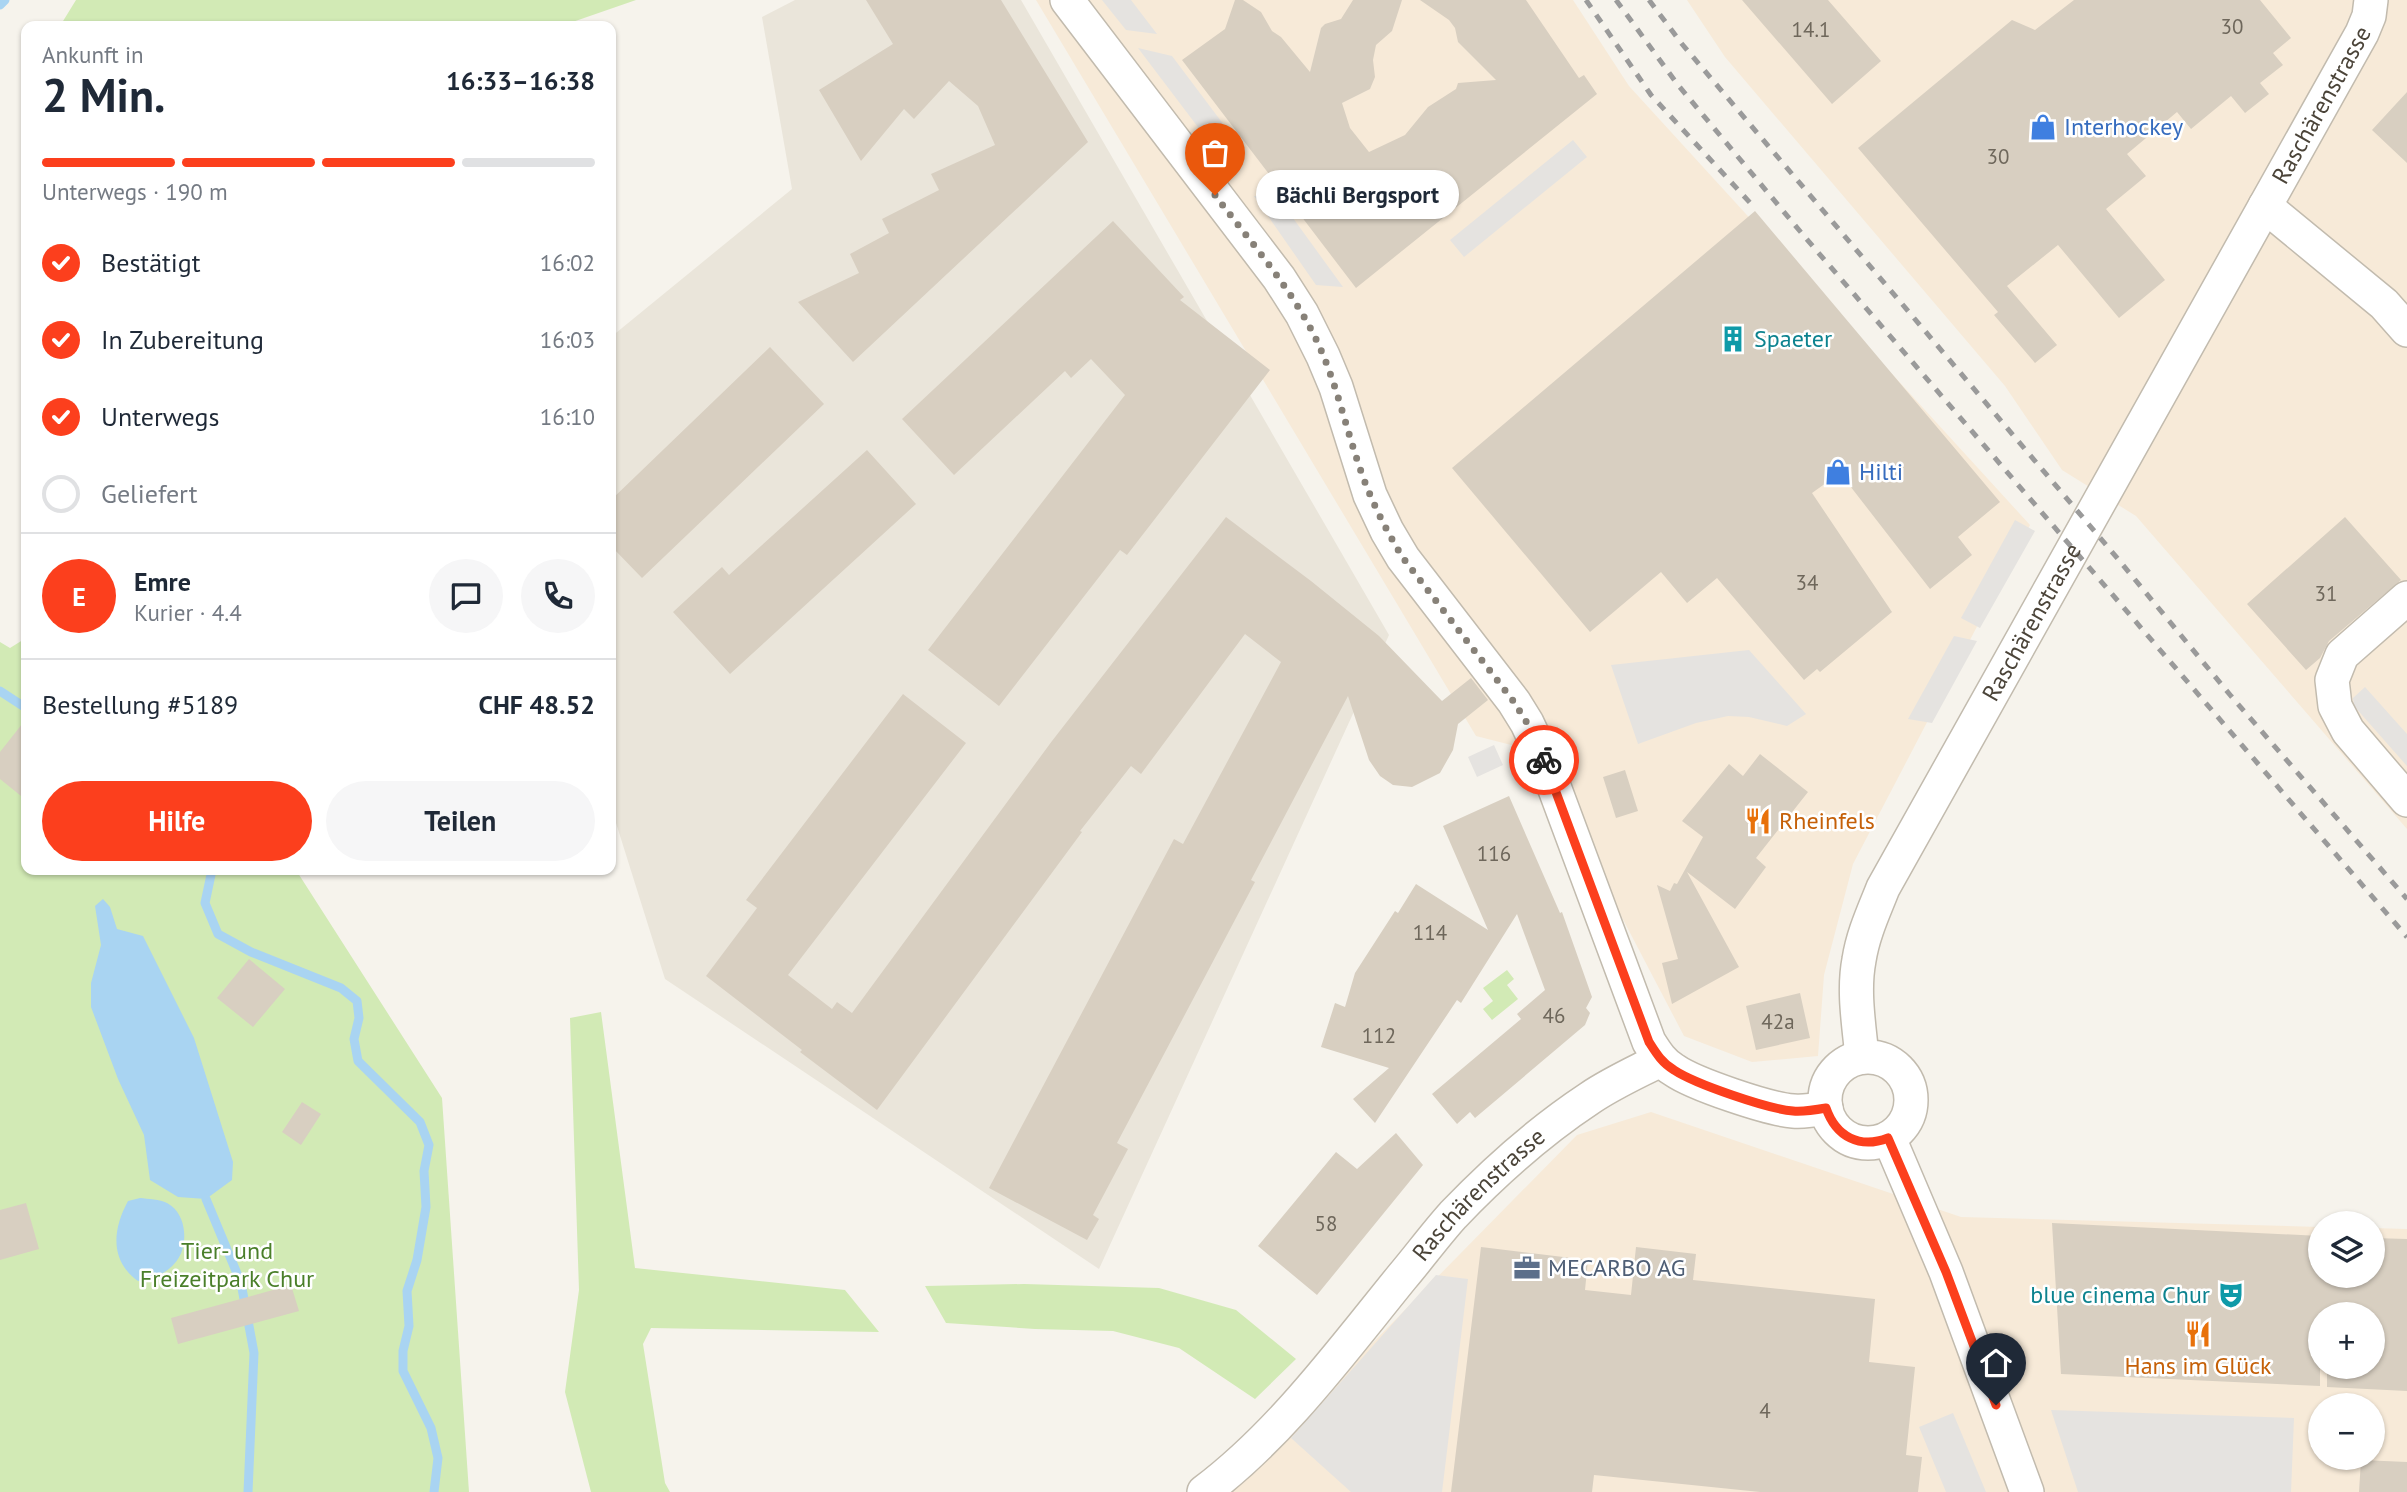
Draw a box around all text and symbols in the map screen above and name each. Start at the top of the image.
house number: 30 [2221,13,2243,40]
house number: 14.1 [1792,16,1830,43]
street label: Raschärenstrasse [2265,20,2378,189]
text: Ankunft in [42,40,144,69]
text: 16:33–16:38 [446,64,595,97]
text: 2 Min. [42,65,165,125]
place label: Interhockey [2064,111,2183,142]
shop icon: Interhockey [2028,112,2058,142]
pin [1185,123,1245,195]
icon: bag [1196,134,1234,172]
house number: 30 [1987,143,2009,170]
callout: Bächli Bergsport [1257,170,1460,220]
text: Unterwegs · 190 m [42,177,228,206]
text: Bächli Bergsport [1276,180,1439,209]
icon: check [42,244,80,282]
text: Bestätigt [101,246,201,279]
text: 16:02 [540,248,595,277]
icon: check [42,321,80,359]
text: In Zubereitung [101,323,264,356]
place label: Spaeter [1754,323,1832,354]
building icon: Spaeter [1718,324,1748,354]
text: 16:03 [540,325,595,354]
icon: check [42,398,80,436]
text: Unterwegs [101,400,219,433]
text: 16:10 [540,402,595,431]
place label: Hilti [1859,456,1903,487]
shop icon: Hilti [1823,457,1853,487]
text: Geliefert [101,477,198,510]
street label: Raschärenstrasse [1975,538,2088,707]
button: chat [429,559,503,633]
button: phone [521,559,595,633]
text: Emre [134,565,191,598]
house number: 34 [1796,569,1818,596]
text: E [72,580,86,613]
house number: 31 [2315,580,2337,607]
text: Kurier · 4.4 [134,598,242,627]
text: Bestellung #5189 [42,688,238,721]
text: CHF 48.52 [478,688,595,721]
courier [1509,725,1579,795]
icon: bike [1525,741,1563,779]
button: Hilfe [42,781,312,861]
button: Teilen [326,781,595,861]
place label: Rheinfels [1779,805,1875,836]
restaurant icon: Rheinfels [1743,806,1773,836]
house number: 116 [1477,840,1511,867]
house number: 114 [1413,919,1447,946]
house number: 46 [1543,1002,1565,1029]
house number: 42a [1761,1008,1795,1035]
house number: 112 [1362,1022,1396,1049]
street label: Raschärenstrasse [1405,1121,1551,1267]
house number: 58 [1315,1210,1337,1237]
map controls [2308,1211,2385,1470]
button: layers [2308,1211,2385,1288]
park label: Tier- und Freizeitpark Chur [140,1235,314,1294]
place label: MECARBO AG [1548,1252,1685,1283]
office icon: MECARBO AG [1512,1253,1542,1283]
place label: blue cinema Chur [2030,1279,2210,1310]
theatre icon: blue cinema Chur [2216,1280,2246,1310]
button: + [2308,1302,2385,1379]
restaurant icon: Hans im Glück [2183,1319,2213,1349]
pin [1966,1333,2026,1405]
icon: home [1977,1344,2015,1382]
place label: Hans im Glück [2125,1350,2272,1381]
button: − [2308,1393,2385,1470]
house number: 4 [1759,1397,1771,1424]

